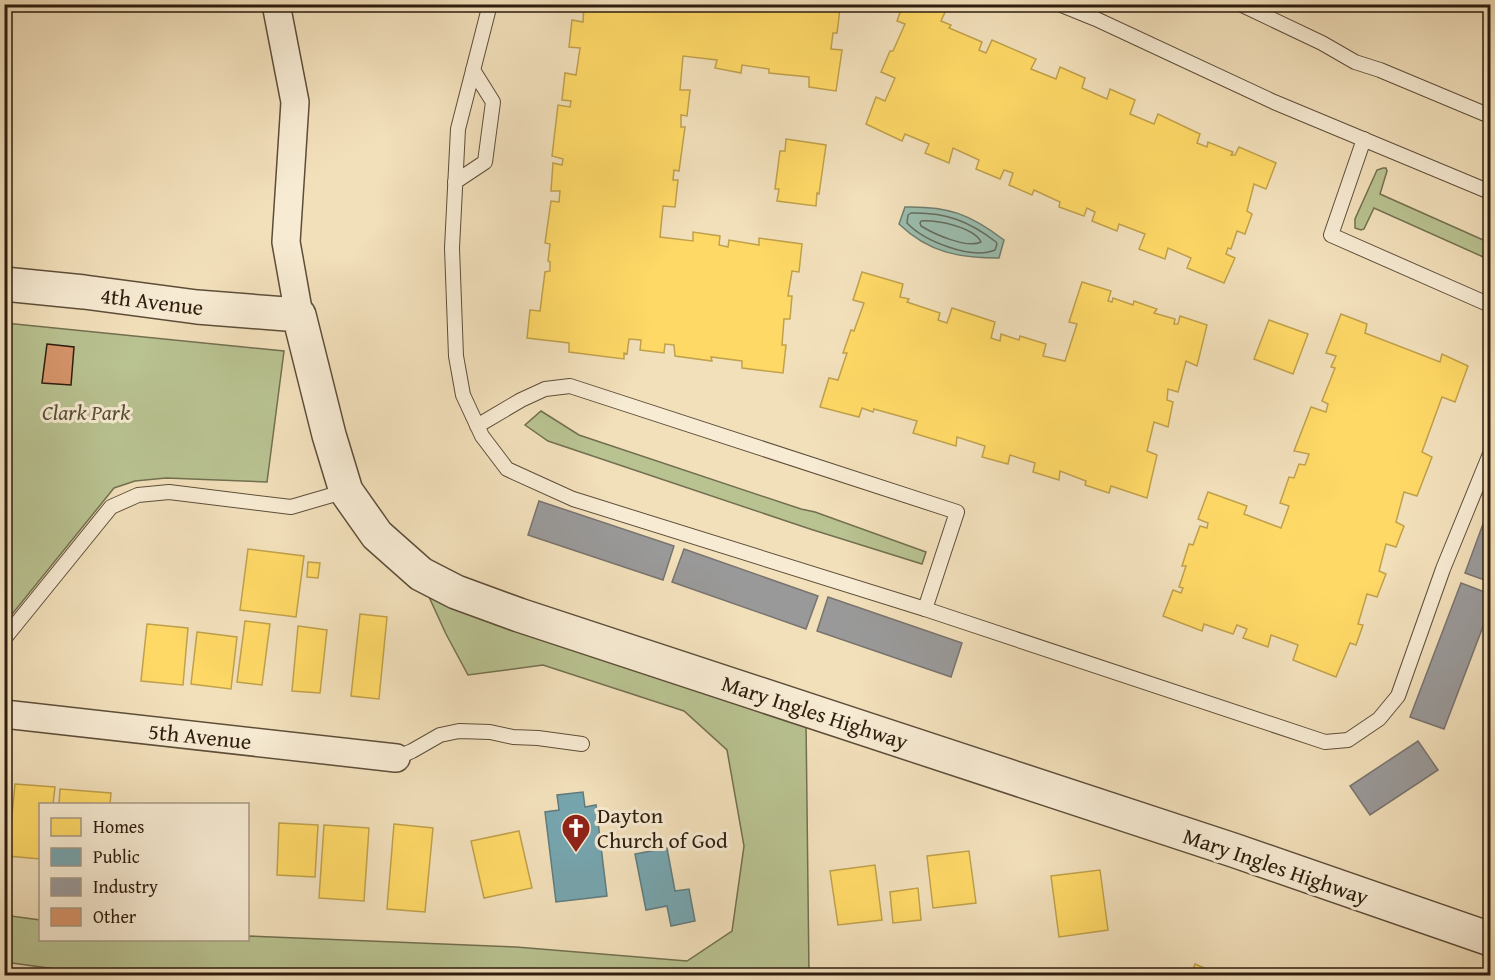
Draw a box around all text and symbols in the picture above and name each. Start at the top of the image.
street label: 4th Avenue [99,279,205,323]
park label: Clark Park [42,396,131,428]
street label: Mary Ingles Highway [718,667,912,757]
street label: 5th Avenue [147,715,253,757]
place label: Dayton Church of God [597,799,728,856]
legend [39,803,249,941]
church icon: Dayton Church of God [560,812,592,854]
text: Homes [93,813,144,840]
street label: Mary Ingles Highway [1179,819,1373,913]
text: Public [93,843,140,870]
text: Industry [93,873,158,900]
text: Other [93,903,137,930]

